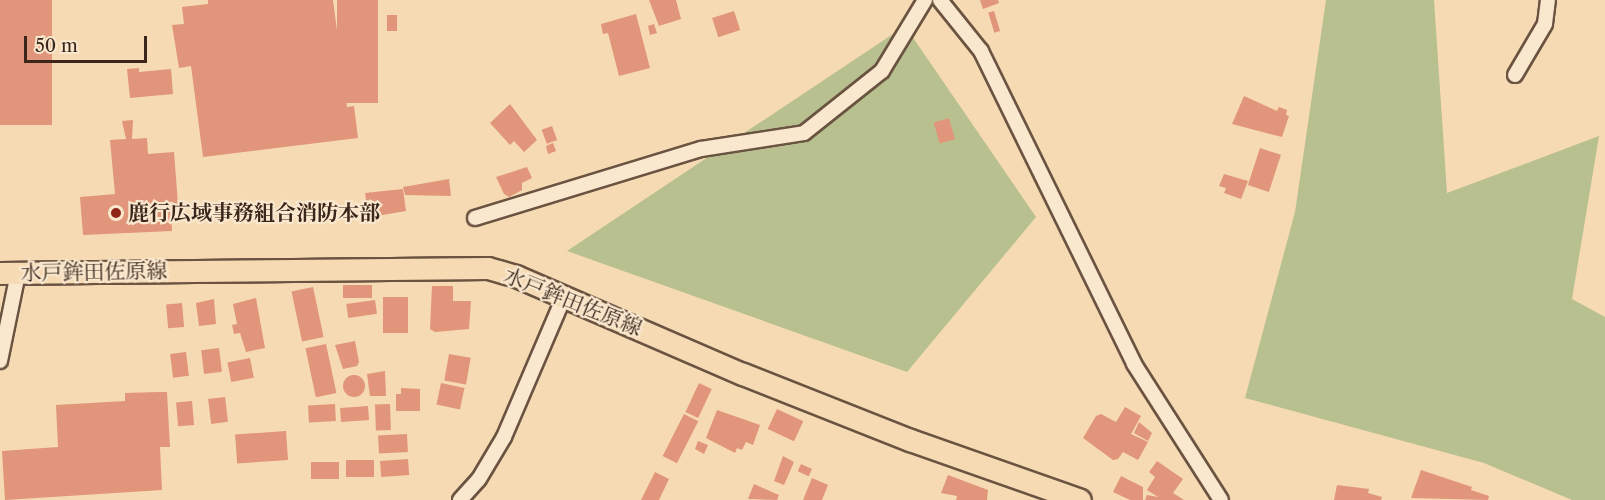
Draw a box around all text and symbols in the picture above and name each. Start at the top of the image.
scale bar [27,24,150,62]
text: 50 m [35,35,78,57]
place label: 鹿行広域事務組合消防本部 [128,200,380,226]
marker: 鹿行広域事務組合消防本部 [109,206,123,220]
street label: 水戸鉾田佐原線 [20,258,168,286]
street label: 水戸鉾田佐原線 [500,263,646,341]

